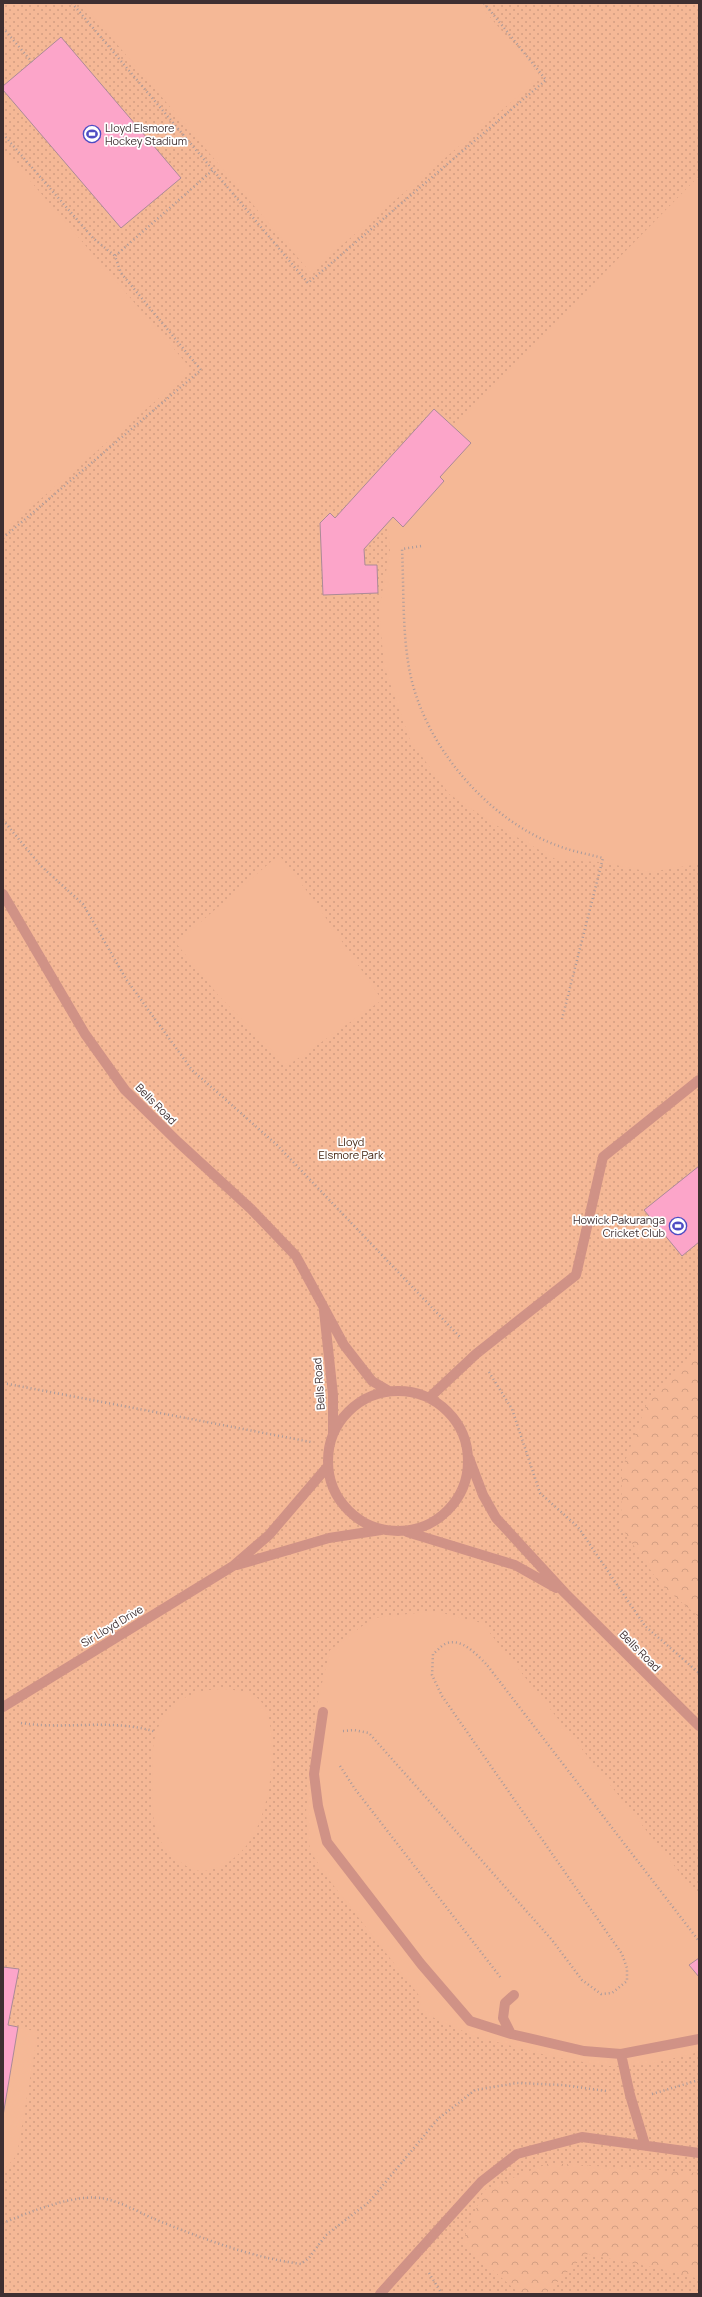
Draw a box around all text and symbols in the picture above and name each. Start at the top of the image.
place label: Lloyd Elsmore Hockey Stadium [105,120,187,148]
sports icon: Lloyd Elsmore Hockey Stadium [82,124,102,144]
street label: Bells Road [133,1080,180,1127]
park label: Lloyd Elsmore Park [319,1134,384,1162]
place label: Howick Pakuranga Cricket Club [573,1212,665,1240]
sports icon: Howick Pakuranga Cricket Club [668,1216,688,1236]
street label: Bells Road [309,1357,328,1411]
street label: Sir Lloyd Drive [78,1601,146,1650]
street label: Bells Road [617,1627,664,1674]

